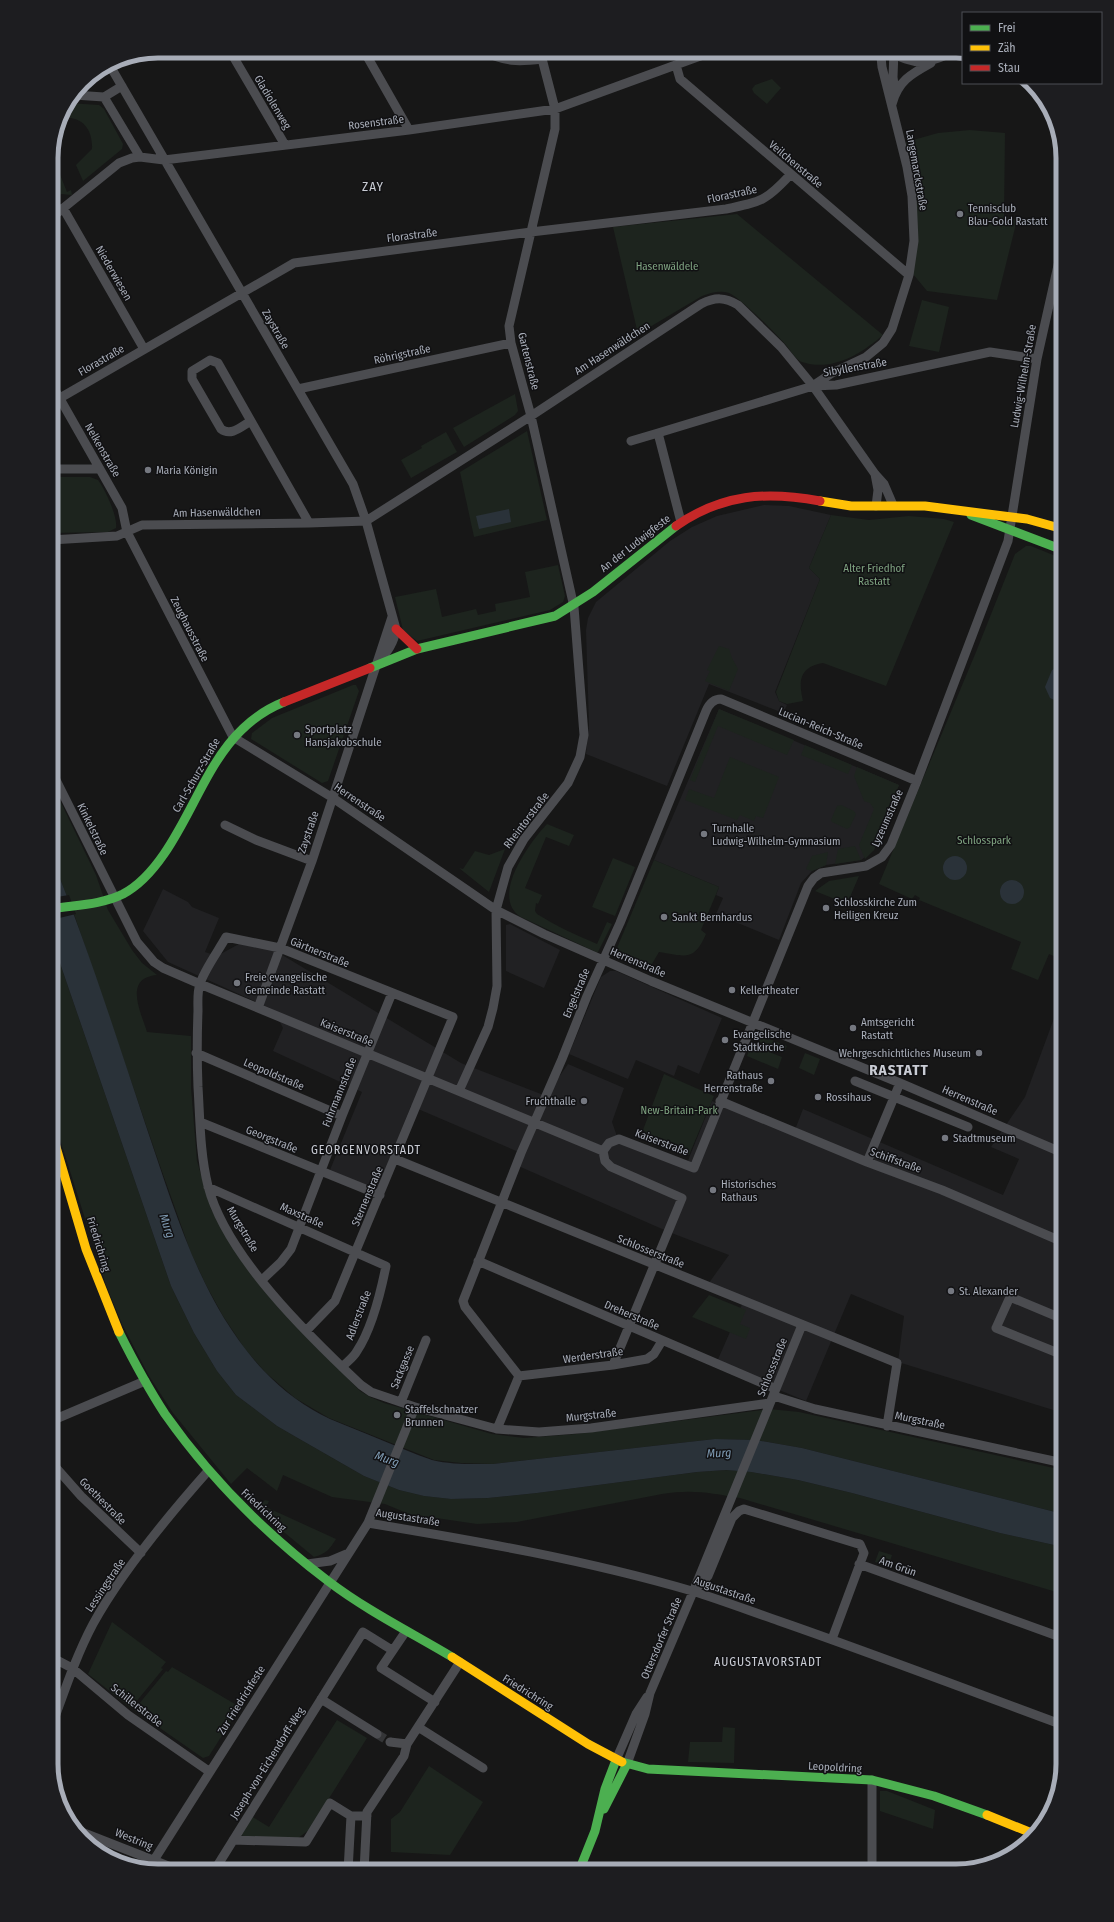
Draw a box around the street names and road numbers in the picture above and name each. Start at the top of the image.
street label: Gladiolenweg [251,73,294,132]
street label: Rosenstraße [347,113,405,132]
street label: Langemarckstraße [903,129,930,212]
street label: Veilchenstraße [766,138,825,191]
street label: Florastraße [706,183,758,206]
street label: Florastraße [386,226,438,245]
street label: Niederwiesen [93,243,135,303]
street label: Zaystraße [259,307,292,351]
street label: Am Hasenwäldchen [572,319,653,378]
street label: Ludwig-Wilhelm-Straße [1008,323,1039,429]
street label: Gartenstraße [515,331,542,391]
street label: Florastraße [76,342,126,379]
street label: Röhrigstraße [373,342,432,367]
street label: Sibyllenstraße [822,355,888,379]
street label: Nelkenstraße [82,421,123,479]
street label: Am Hasenwäldchen [173,505,261,520]
street label: An der Ludwigfeste [598,512,673,575]
street label: Zeughausstraße [168,594,212,664]
street label: Lucian-Reich-Straße [777,705,865,752]
street label: Carl-Schurz-Straße [170,736,223,815]
street label: Herrenstraße [332,780,388,824]
street label: Lyzeumstraße [869,787,906,849]
street label: Rheintorstraße [501,790,552,851]
street label: Kinkelstraße [74,801,111,857]
street label: Zaystraße [295,809,322,855]
street label: Gärtnerstraße [288,935,351,970]
street label: Herrenstraße [608,945,668,980]
street label: Engelstraße [560,966,593,1020]
street label: Kaiserstraße [318,1016,375,1049]
street label: Leopoldstraße [241,1056,306,1093]
street label: Fuhrmannstraße [320,1056,359,1129]
street label: Herrenstraße [940,1083,1000,1118]
street label: Georgstraße [244,1123,300,1156]
street label: Kaiserstraße [633,1126,690,1159]
street label: Schiffstraße [868,1145,923,1176]
street label: Sternenstraße [349,1164,386,1228]
street label: Maxstraße [278,1200,326,1231]
street label: Murgstraße [224,1204,261,1254]
street label: Friedrichring [84,1215,113,1274]
street label: Schlosserstraße [615,1232,686,1271]
street label: Adlerstraße [343,1289,374,1342]
street label: Dreherstraße [602,1298,661,1333]
street label: Schlossstraße [755,1336,790,1398]
street label: Sackgasse [388,1344,417,1391]
street label: Werderstraße [562,1345,624,1366]
street label: Murgstraße [565,1406,617,1425]
street label: Murgstraße [894,1409,946,1432]
street label: Goethestraße [77,1475,129,1527]
street label: Friedrichring [238,1486,290,1535]
street label: Augustastraße [375,1506,441,1529]
street label: Am Grün [878,1554,918,1579]
street label: Lessingstraße [83,1556,128,1614]
street label: Augustastraße [692,1574,757,1607]
street label: Ottersdorfer Straße [638,1595,685,1681]
street label: Zur Friedrichfeste [215,1663,268,1737]
street label: Friedrichring [500,1672,556,1713]
street label: Schillerstraße [108,1681,165,1730]
street label: Joseph-von-Eichendorff-Weg [228,1704,308,1822]
street label: Leopoldring [808,1760,863,1775]
street label: Westring [113,1826,155,1853]

